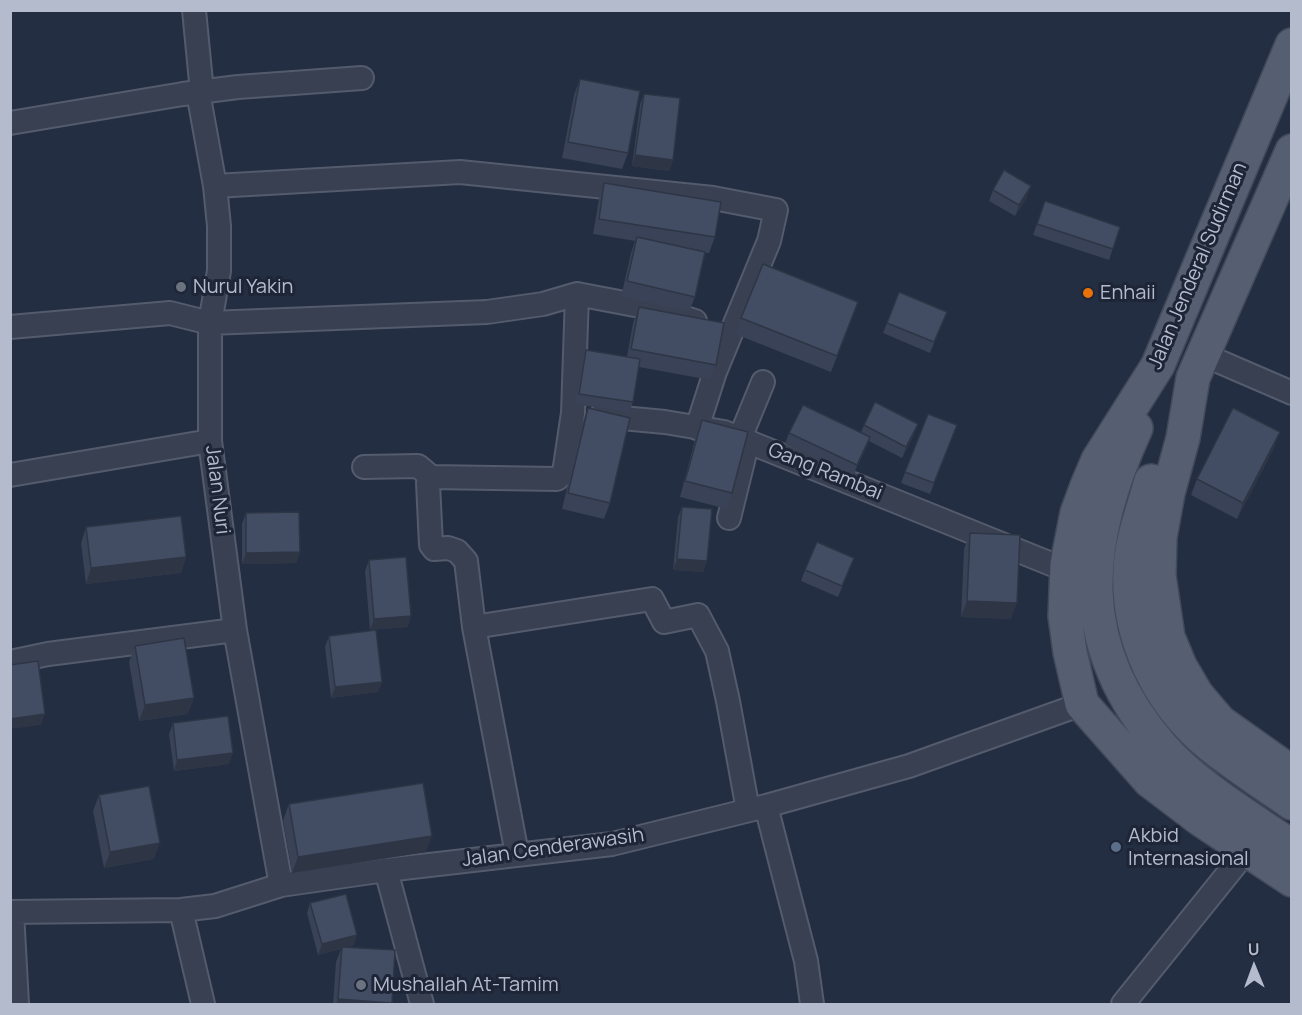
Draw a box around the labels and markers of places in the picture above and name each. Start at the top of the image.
place label: Nurul Yakin [193,275,293,299]
marker: Nurul Yakin [174,280,188,294]
place label: Enhaii [1100,281,1156,305]
marker: Enhaii [1081,286,1095,300]
place label: Akbid Internasional [1128,824,1249,871]
marker: Akbid Internasional [1109,840,1123,854]
place label: Mushallah At-Tamim [373,973,559,997]
marker: Mushallah At-Tamim [354,978,368,992]

